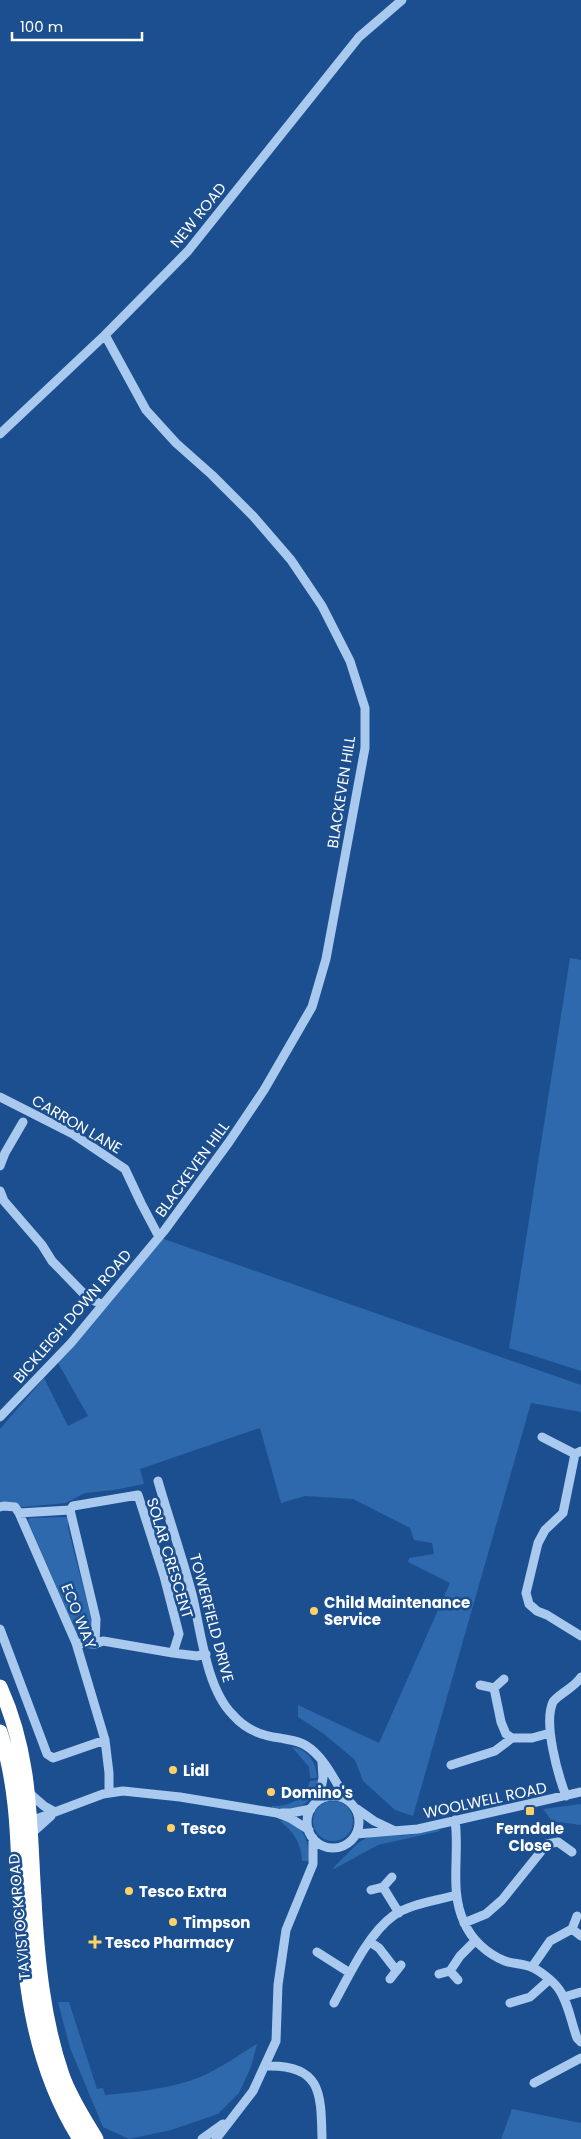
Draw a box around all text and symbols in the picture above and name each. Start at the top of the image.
scale bar [12,10,142,42]
text: 100 m [20,16,63,37]
street label: NEW ROAD [165,178,231,252]
street label: BLACKEVEN HILL [322,734,360,850]
street label: CARRON LANE [28,1090,126,1158]
street label: BLACKEVEN HILL [150,1117,234,1221]
street label: BICKLEIGH DOWN ROAD [8,1245,136,1387]
street label: SOLAR CRESCENT [142,1495,198,1621]
street label: TOWERFIELD DRIVE [185,1551,239,1685]
street label: ECO WAY [56,1580,102,1652]
place label: Child Maintenance Service [324,1592,470,1630]
marker: Child Maintenance Service [308,1605,320,1617]
place label: Lidl [183,1760,209,1781]
marker: Lidl [167,1764,179,1776]
street label: WOOLWELL ROAD [421,1777,549,1823]
place label: Domino's [281,1782,353,1803]
marker: Domino's [265,1786,277,1798]
marker: Ferndale Close [524,1805,536,1817]
place label: Tesco [181,1818,227,1839]
place label: Ferndale Close [496,1818,564,1856]
marker: Tesco [165,1822,177,1834]
street label: TAVISTOCK ROAD [3,1853,35,1981]
place label: Tesco Extra [139,1881,227,1902]
marker: Tesco Extra [123,1885,135,1897]
place label: Timpson [183,1912,250,1933]
marker: Timpson [167,1916,179,1928]
place label: Tesco Pharmacy [105,1932,235,1953]
marker: Tesco Pharmacy [89,1936,101,1948]

